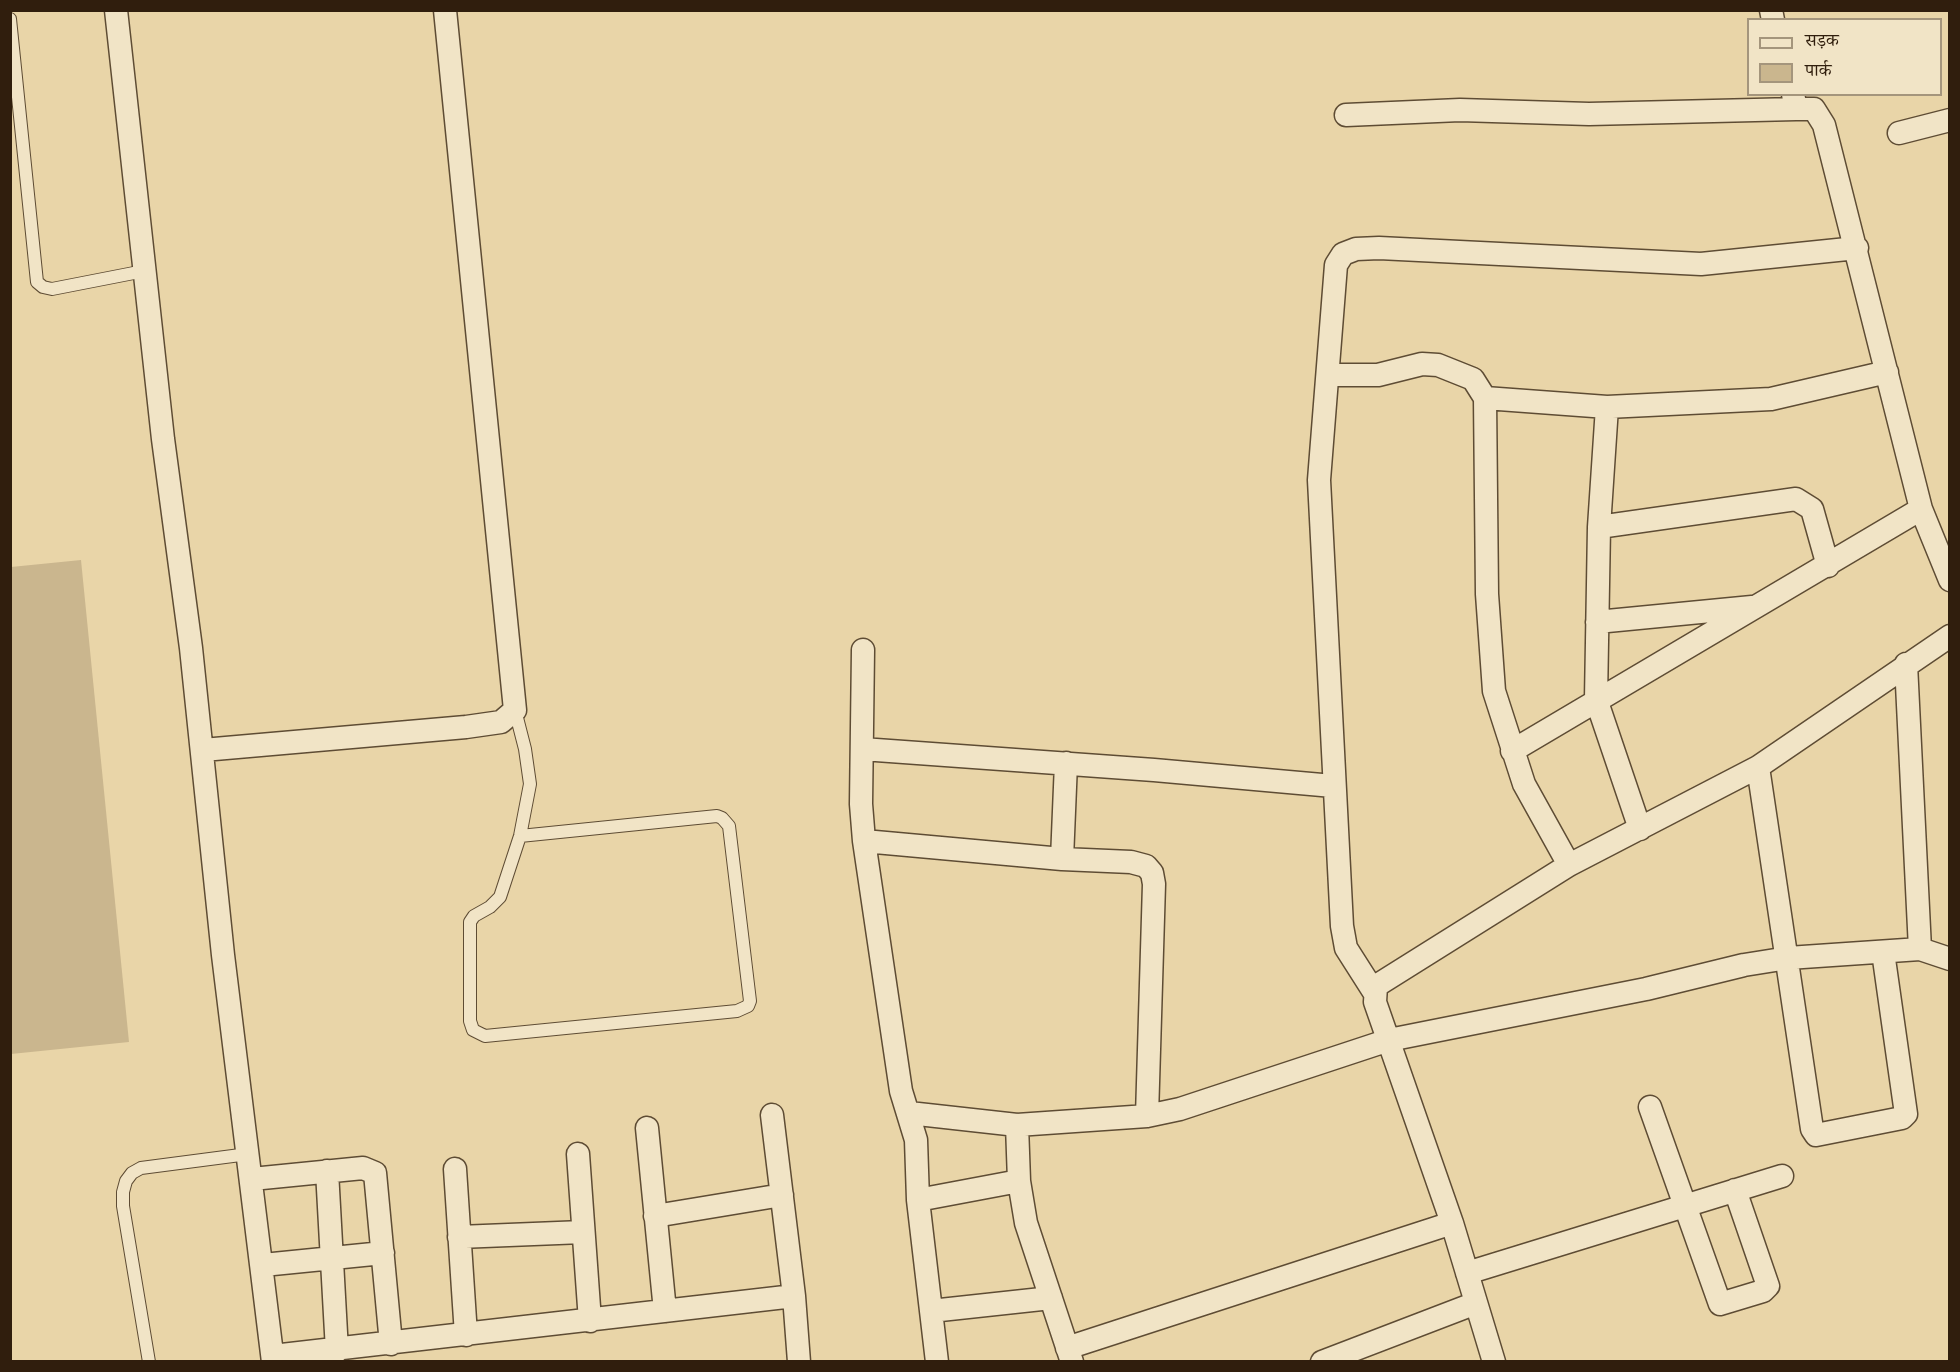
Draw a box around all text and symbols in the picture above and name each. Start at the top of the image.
legend [1747,18,1942,96]
text: सड़क [1805,29,1839,54]
text: पार्क [1805,59,1832,84]

